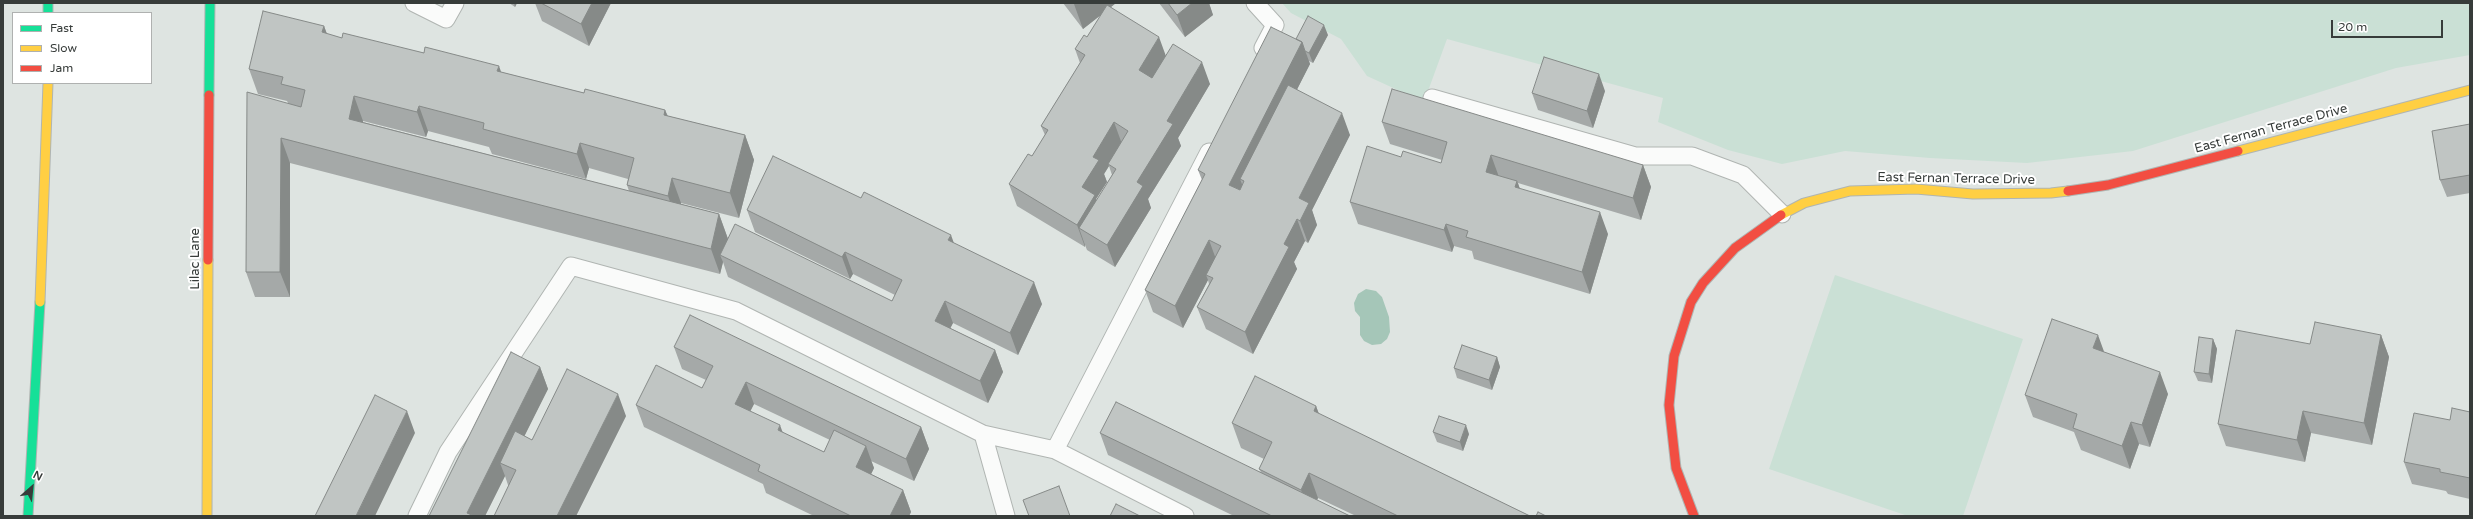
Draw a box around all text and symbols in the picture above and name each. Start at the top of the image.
legend [12,12,152,84]
scale bar [2333,12,2445,38]
text: 20 m [2338,20,2367,34]
text: Fast [50,21,73,35]
text: Slow [50,41,77,55]
text: Jam [50,61,73,75]
street label: East Fernan Terrace Drive [2193,101,2349,157]
street label: East Fernan Terrace Drive [1877,170,2035,188]
street label: Lilac Lane [188,228,204,290]
north arrow [12,467,52,507]
text: N [31,468,45,484]

